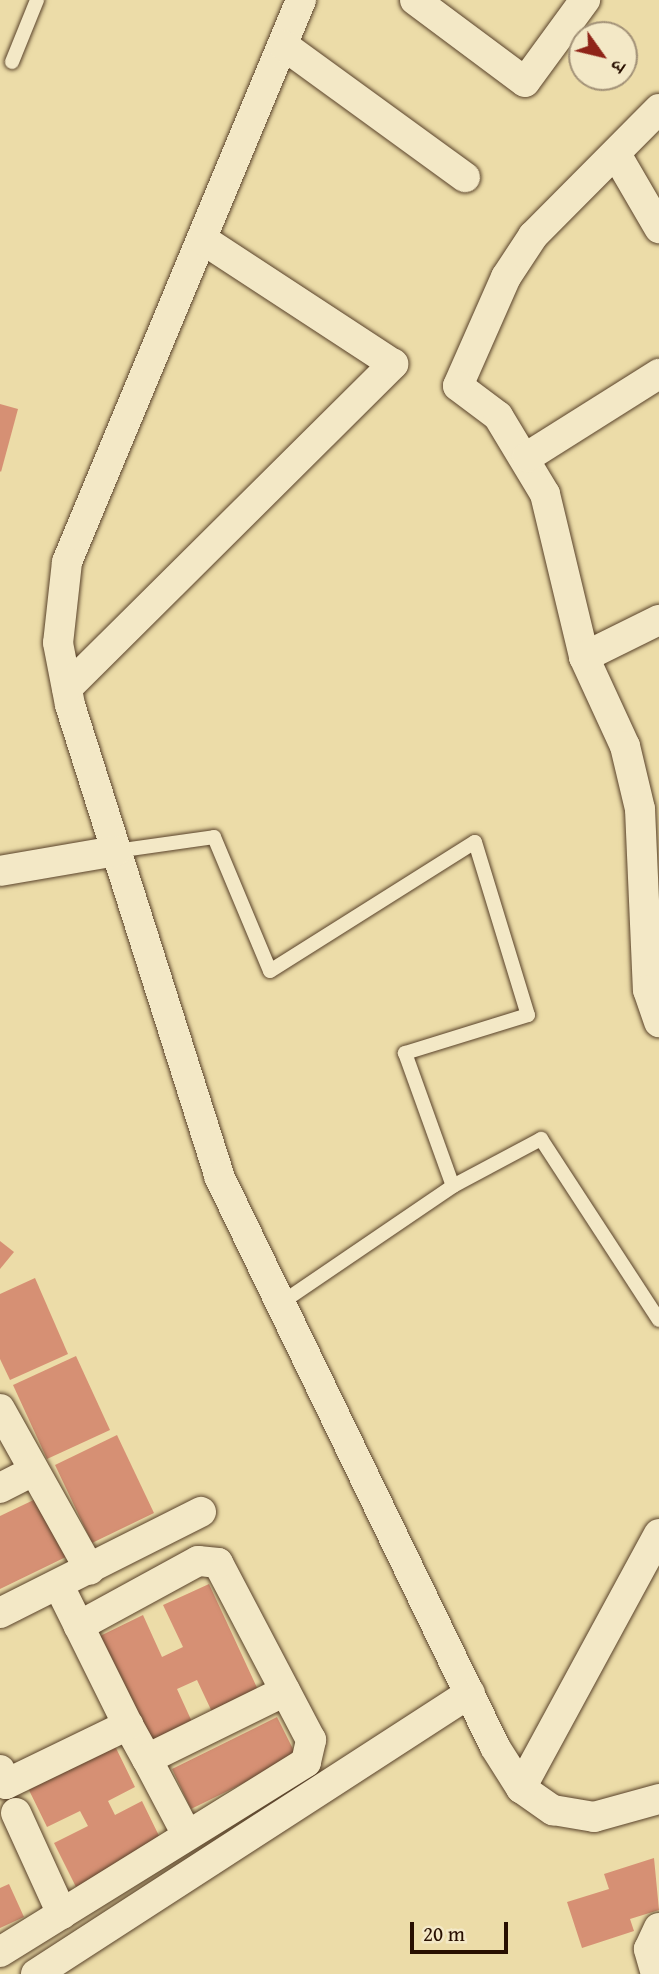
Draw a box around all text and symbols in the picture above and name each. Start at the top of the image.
north arrow [568,21,638,91]
text: उ [604,55,633,78]
scale bar [414,1908,512,1952]
text: 20 m [423,1918,465,1949]

